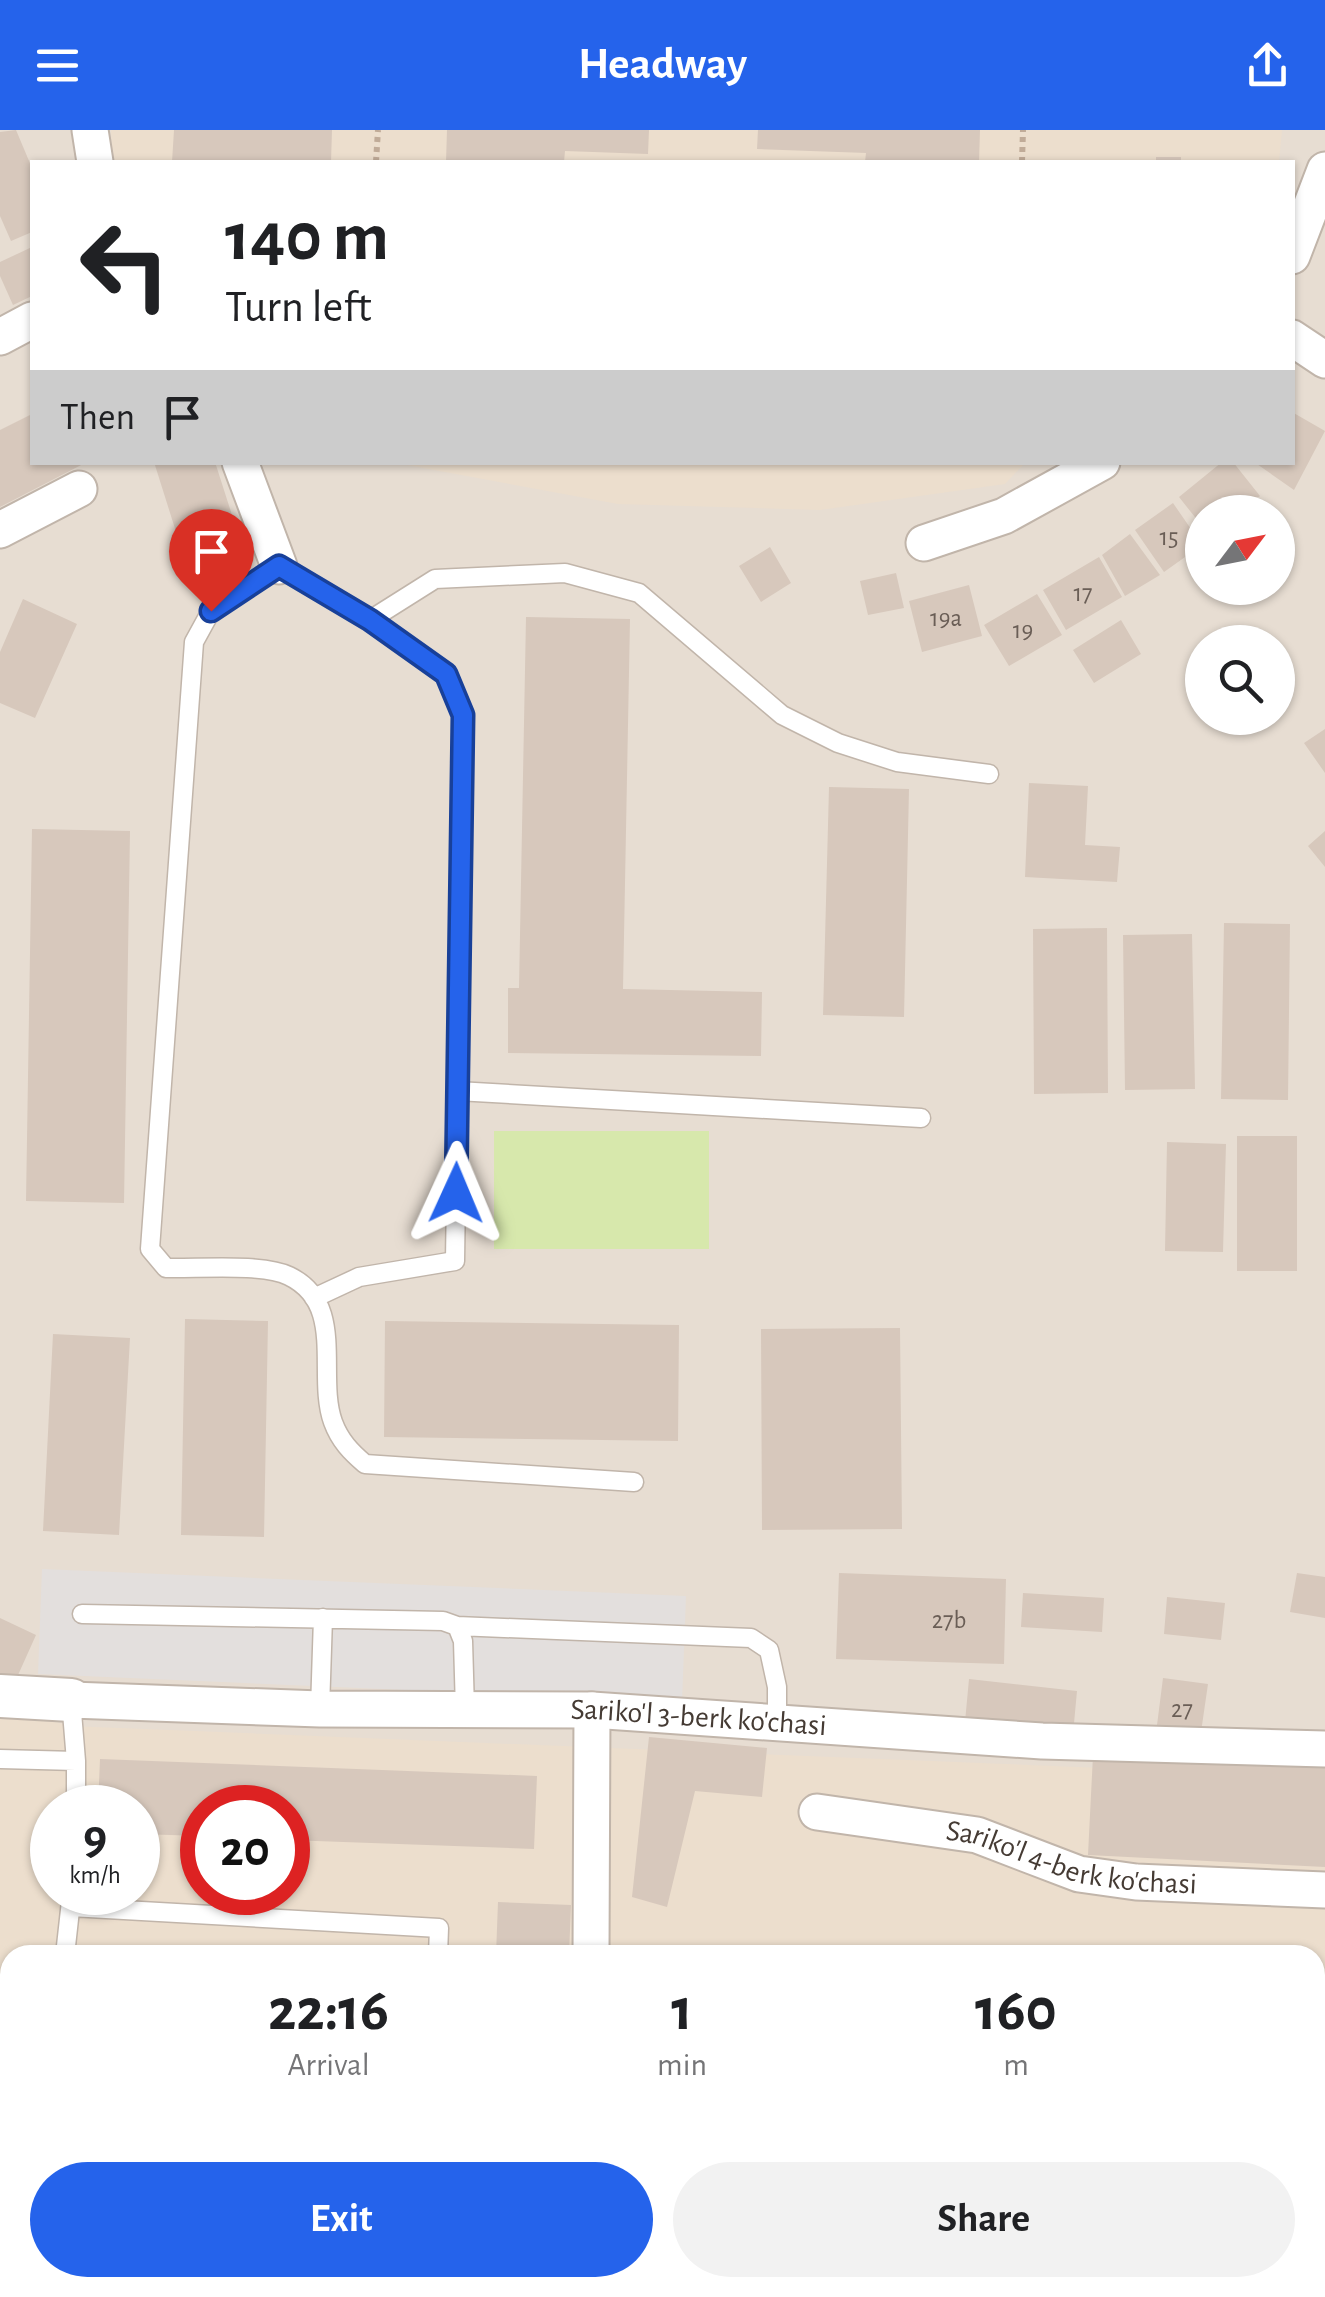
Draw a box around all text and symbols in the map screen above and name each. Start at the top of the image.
icon: menu [30,38,85,93]
icon: share [1240,38,1295,93]
text: Headway [578,42,747,87]
icon: left [60,200,190,330]
text: 140 m [225,203,389,273]
text: Turn left [225,285,372,330]
icon: arrive [155,390,210,445]
text: Then [60,399,135,437]
north arrow [1185,495,1295,605]
map controls [1185,495,1295,735]
pin [169,509,254,612]
icon: arrive [184,524,239,579]
house number: 15 [1159,525,1179,550]
house number: 17 [1073,581,1093,606]
house number: 19a [930,606,962,631]
house number: 19 [1013,618,1033,643]
button: search [1185,625,1295,735]
position arrow [404,1141,508,1245]
house number: 27b [932,1608,966,1633]
street label: Sariko'l 3-berk ko'chasi [570,1695,828,1741]
house number: 27 [1171,1697,1193,1722]
speed limit sign: 20 [180,1785,310,1915]
text: 9 [83,1813,107,1863]
street label: Sariko'l 4-berk ko'chasi [944,1816,1198,1900]
text: km/h [69,1863,121,1888]
text: 22:16 [268,1981,389,2041]
text: 1 [671,1981,693,2041]
text: 160 [975,1981,1057,2041]
text: Arrival [287,2049,370,2081]
text: min [657,2049,707,2081]
text: m [1003,2049,1029,2081]
button: Exit [30,2162,653,2277]
button: Share [673,2162,1295,2277]

